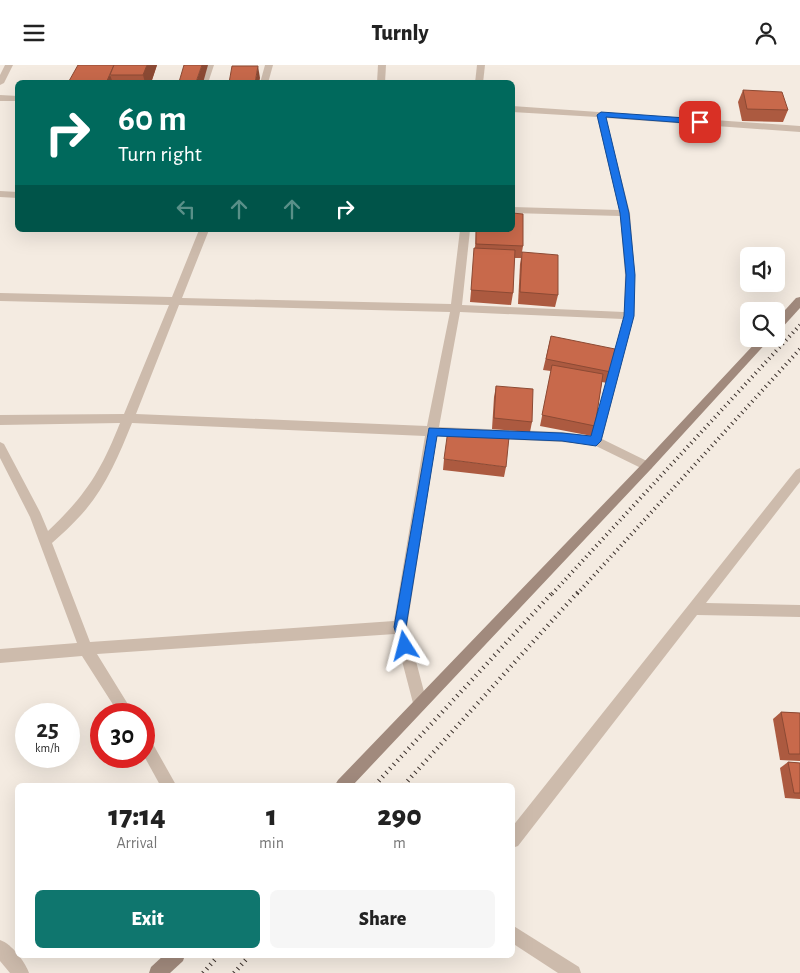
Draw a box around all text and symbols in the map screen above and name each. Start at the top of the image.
icon: menu [20,19,48,47]
icon: person [752,19,780,47]
text: Turnly [371,22,429,44]
icon: right [35,100,100,165]
pin [679,101,721,143]
text: 60 m [118,102,187,137]
icon: arrive [686,108,714,136]
text: Turn right [118,143,202,165]
icon: left [172,195,200,223]
icon: ahead [225,195,253,223]
icon: ahead [278,195,306,223]
icon: right [331,195,359,223]
map controls [740,247,785,347]
button: sound [740,247,785,292]
button: search [740,302,785,347]
position arrow [378,619,430,671]
speed limit sign: 30 [90,703,155,768]
text: 25 [36,717,59,742]
text: km/h [35,742,60,754]
text: 17:14 [108,801,166,831]
text: 1 [266,801,277,831]
text: 290 [377,801,422,831]
text: Arrival [116,835,158,851]
text: min [259,835,284,851]
text: m [393,835,406,851]
button: Exit [35,890,260,948]
button: Share [270,890,495,948]

